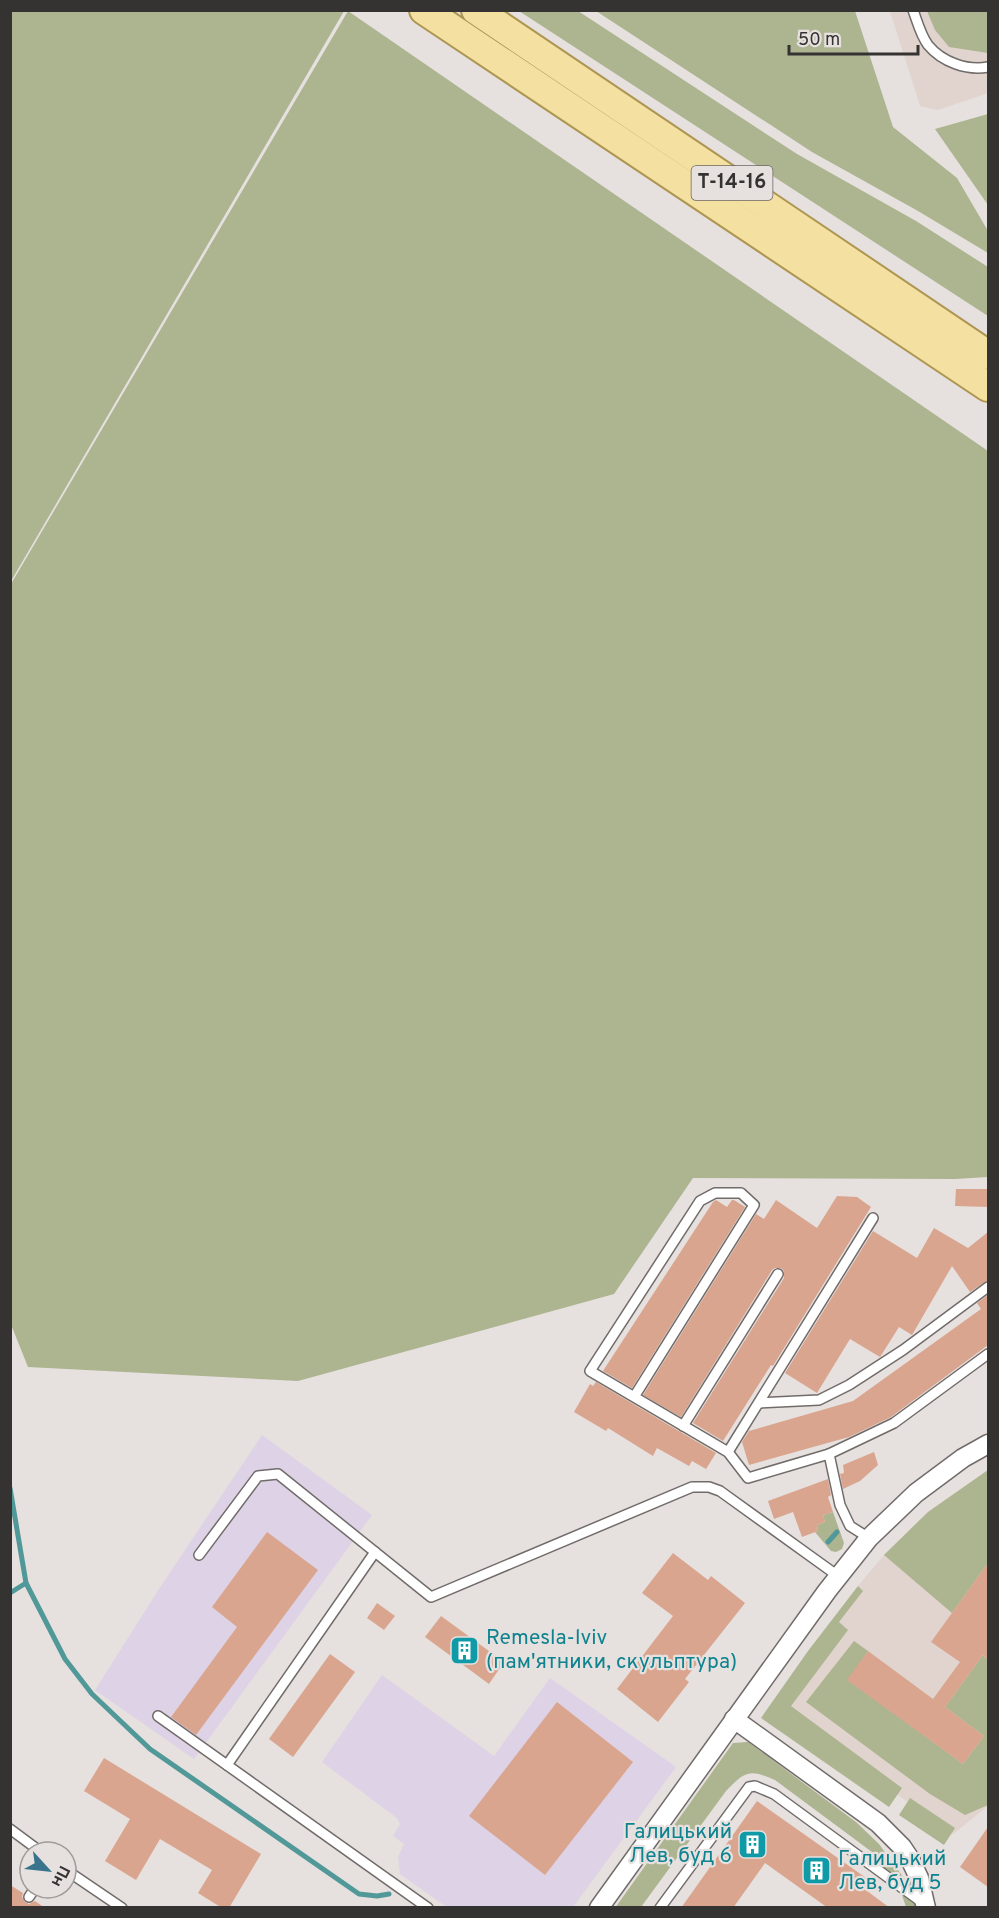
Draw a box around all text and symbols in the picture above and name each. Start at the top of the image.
scale bar [789,18,918,56]
text: 50 m [798,29,840,52]
road number: Т-14-16 [692,166,772,200]
place label: Remesla-lviv (пам'ятники, скульптура) [486,1625,737,1676]
building icon: Remesla-lviv (пам'ятники, скульптура) [449,1634,481,1666]
place label: Галицький Лев, буд 6 [624,1819,732,1870]
building icon: Галицький Лев, буд 6 [737,1828,769,1860]
north arrow [18,1840,78,1900]
place label: Галицький Лев, буд 5 [838,1846,946,1897]
building icon: Галицький Лев, буд 5 [801,1855,833,1887]
text: Пн [46,1862,73,1890]

